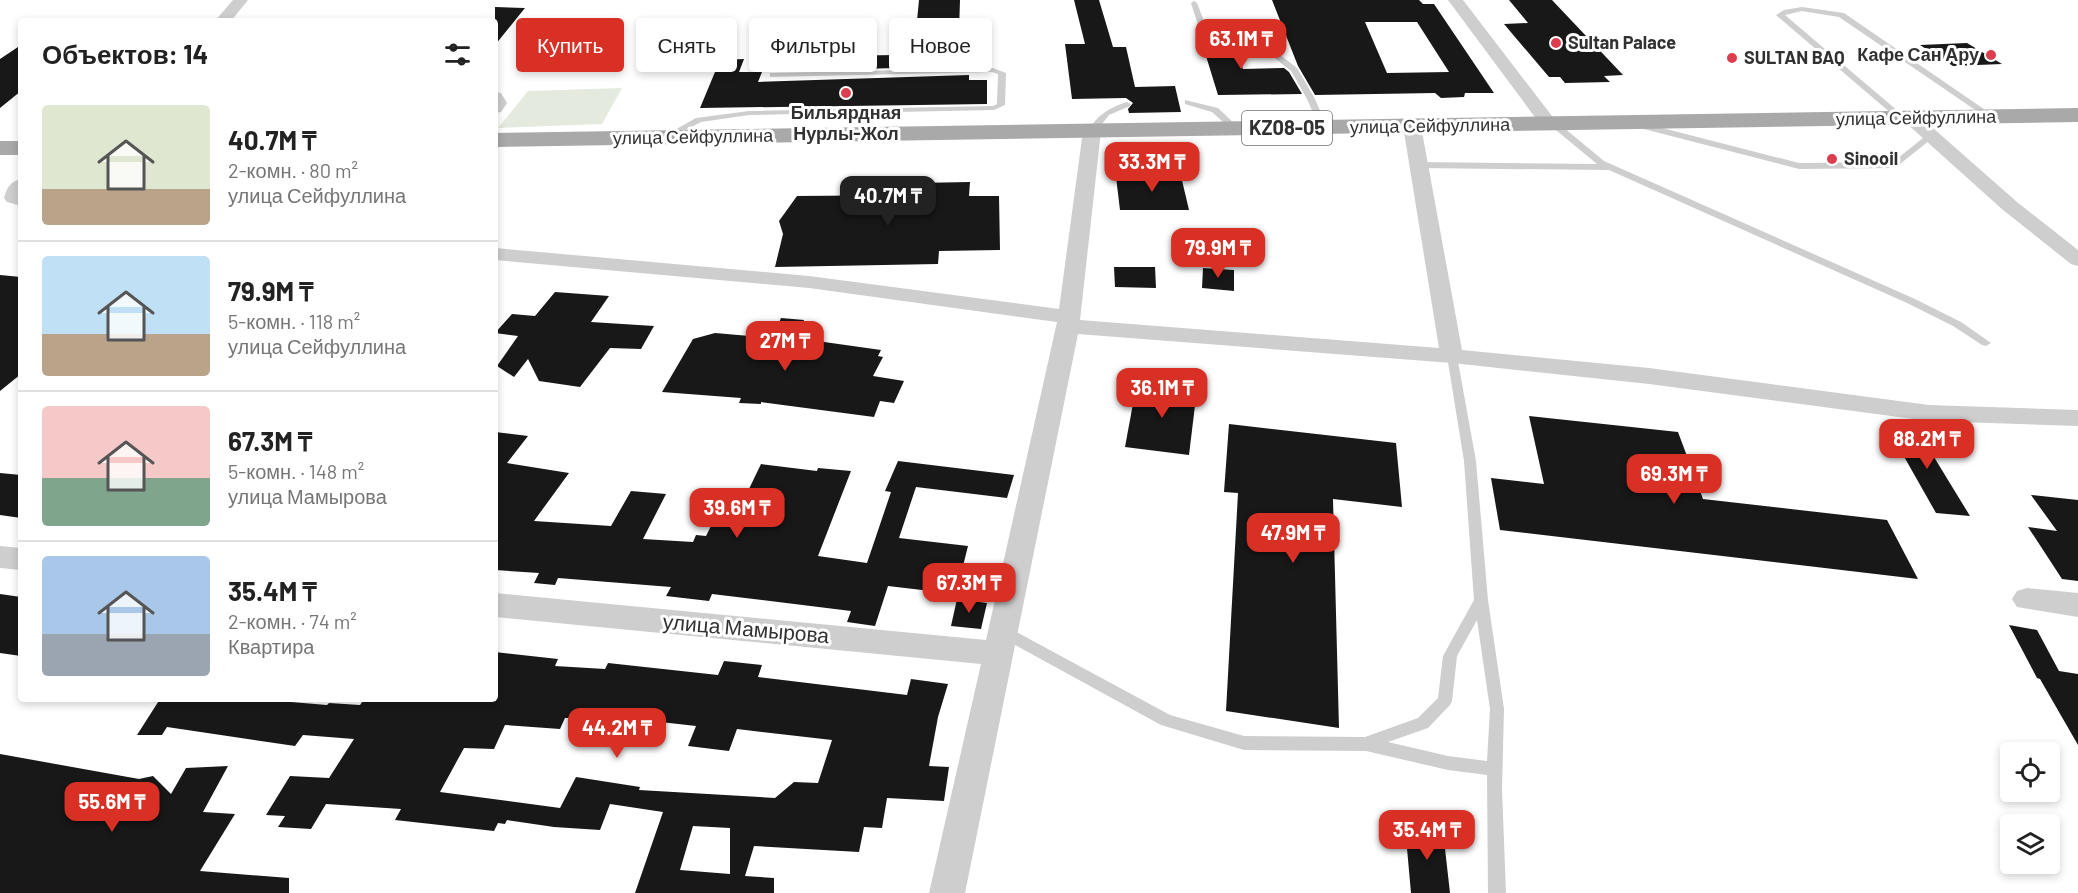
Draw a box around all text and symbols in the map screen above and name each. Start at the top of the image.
chip: Купить [516,18,624,72]
chip: Снять [636,18,737,72]
chip: Фильтры [749,18,877,72]
chip: Новое [889,18,992,72]
pin: 63.1M ₸ [1186,19,1296,70]
text: 63.1M ₸ [1209,26,1273,50]
place label: Sultan Palace [1568,31,1676,53]
marker: Sultan Palace [1549,36,1563,50]
text: Объектов: 14 [42,38,208,69]
icon: filters [441,38,474,71]
place label: Кафе Сан Ару [1857,43,1979,65]
place label: SULTAN BAQ [1744,46,1845,68]
marker: Кафе Сан Ару [1984,48,1998,62]
marker: SULTAN BAQ [1725,51,1739,65]
marker: Бильярдная Нурлы-Жол [839,86,853,100]
place label: Бильярдная Нурлы-Жол [791,101,901,144]
street label: улица Сейфуллина [1836,105,1997,129]
road number: KZ08-05 [1242,111,1332,145]
street label: улица Сейфуллина [1350,113,1511,137]
text: 40.7M ₸ [228,124,316,155]
street label: улица Сейфуллина [613,124,774,148]
icon: home [90,129,162,201]
pin: 33.3M ₸ [1097,142,1207,193]
place label: Sinooil [1844,147,1898,169]
text: 33.3M ₸ [1118,149,1186,173]
marker: Sinooil [1825,152,1839,166]
text: 2-комн. · 80 m² [228,158,358,182]
pin: 40.7M ₸ [833,176,943,227]
text: улица Сейфуллина [228,183,406,207]
text: 40.7M ₸ [854,183,922,207]
pin: 79.9M ₸ [1163,228,1273,279]
text: 79.9M ₸ [1185,235,1251,259]
text: 79.9M ₸ [228,275,314,306]
icon: home [90,280,162,352]
text: 5-комн. · 118 m² [228,309,360,333]
pin: 27M ₸ [743,321,827,372]
text: 27M ₸ [760,328,810,352]
text: улица Сейфуллина [228,334,406,358]
pin: 36.1M ₸ [1107,368,1217,419]
text: 36.1M ₸ [1130,375,1194,399]
pin: 88.2M ₸ [1872,419,1982,470]
text: 67.3M ₸ [228,425,312,456]
text: 88.2M ₸ [1893,426,1961,450]
icon: home [90,430,162,502]
pin: 69.3M ₸ [1619,454,1729,505]
text: 5-комн. · 148 m² [228,459,364,483]
text: 69.3M ₸ [1641,461,1707,485]
text: улица Мамырова [228,484,387,508]
pin: 39.6M ₸ [682,488,792,539]
text: 39.6M ₸ [704,495,770,519]
pin: 47.9M ₸ [1238,513,1348,564]
text: 47.9M ₸ [1261,520,1325,544]
pin: 67.3M ₸ [914,563,1024,614]
text: 67.3M ₸ [937,570,1001,594]
text: 35.4M ₸ [228,575,317,606]
icon: home [90,580,162,652]
street label: улица Мамырова [662,608,831,647]
text: 2-комн. · 74 m² [228,609,357,633]
text: Квартира [228,634,314,658]
pin: 44.2M ₸ [562,708,672,759]
text: 44.2M ₸ [582,715,652,739]
map controls [2000,742,2060,874]
button: locate [2000,742,2060,802]
pin: 55.6M ₸ [57,782,167,833]
text: 55.6M ₸ [79,789,145,813]
pin: 35.4M ₸ [1372,810,1482,861]
button: layers [2000,814,2060,874]
text: 35.4M ₸ [1393,817,1461,841]

